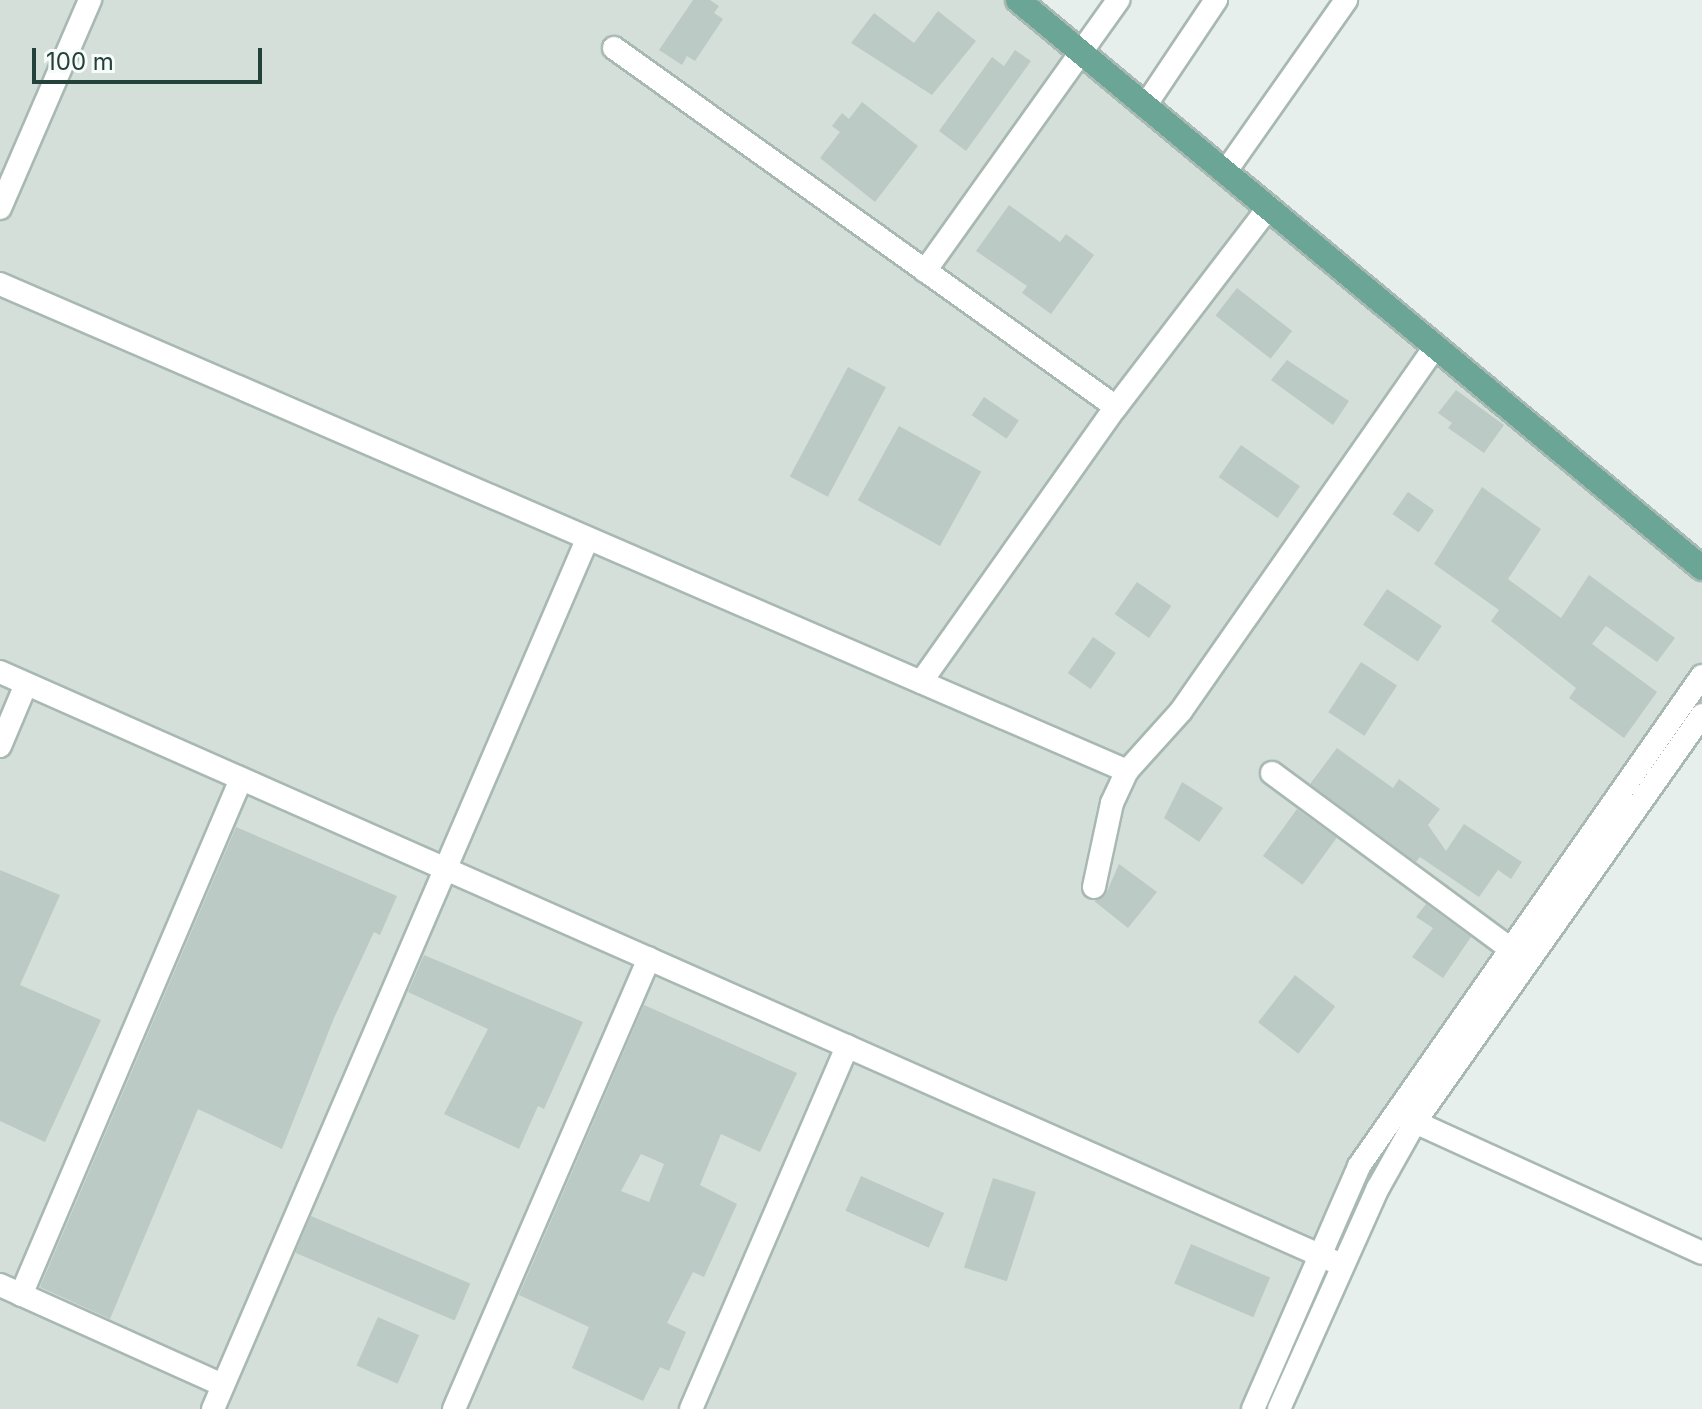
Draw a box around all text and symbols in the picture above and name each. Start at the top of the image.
scale bar [36,32,266,82]
text: 100 m [46,47,114,76]

